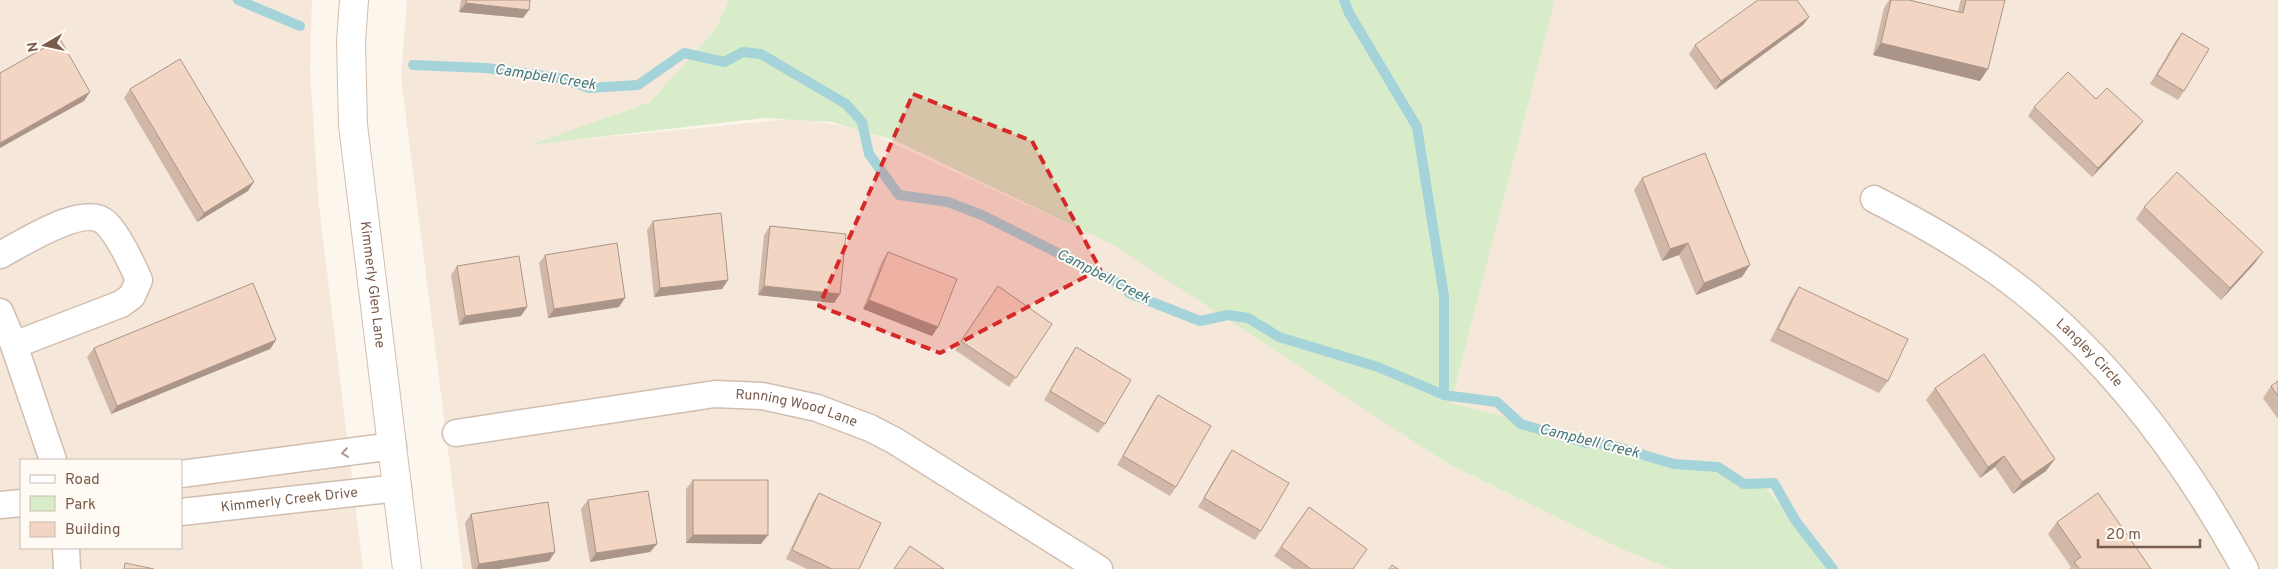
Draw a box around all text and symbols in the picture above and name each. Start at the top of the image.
north arrow [20,20,70,70]
text: N [24,40,43,53]
water label: Campbell Creek [493,61,597,95]
street label: Kimmerly Glen Lane [356,220,389,349]
water label: Campbell Creek [1053,245,1153,309]
street label: Langley Circle [2052,315,2126,391]
street label: Running Wood Lane [735,386,860,431]
water label: Campbell Creek [1537,420,1641,464]
one-way arrow [340,447,348,458]
legend [20,459,182,549]
text: Road [65,471,100,490]
street label: Kimmerly Creek Drive [220,484,359,516]
text: Park [65,496,96,515]
scale bar [2098,516,2200,548]
text: Building [65,521,120,540]
text: 20 m [2106,526,2141,545]

